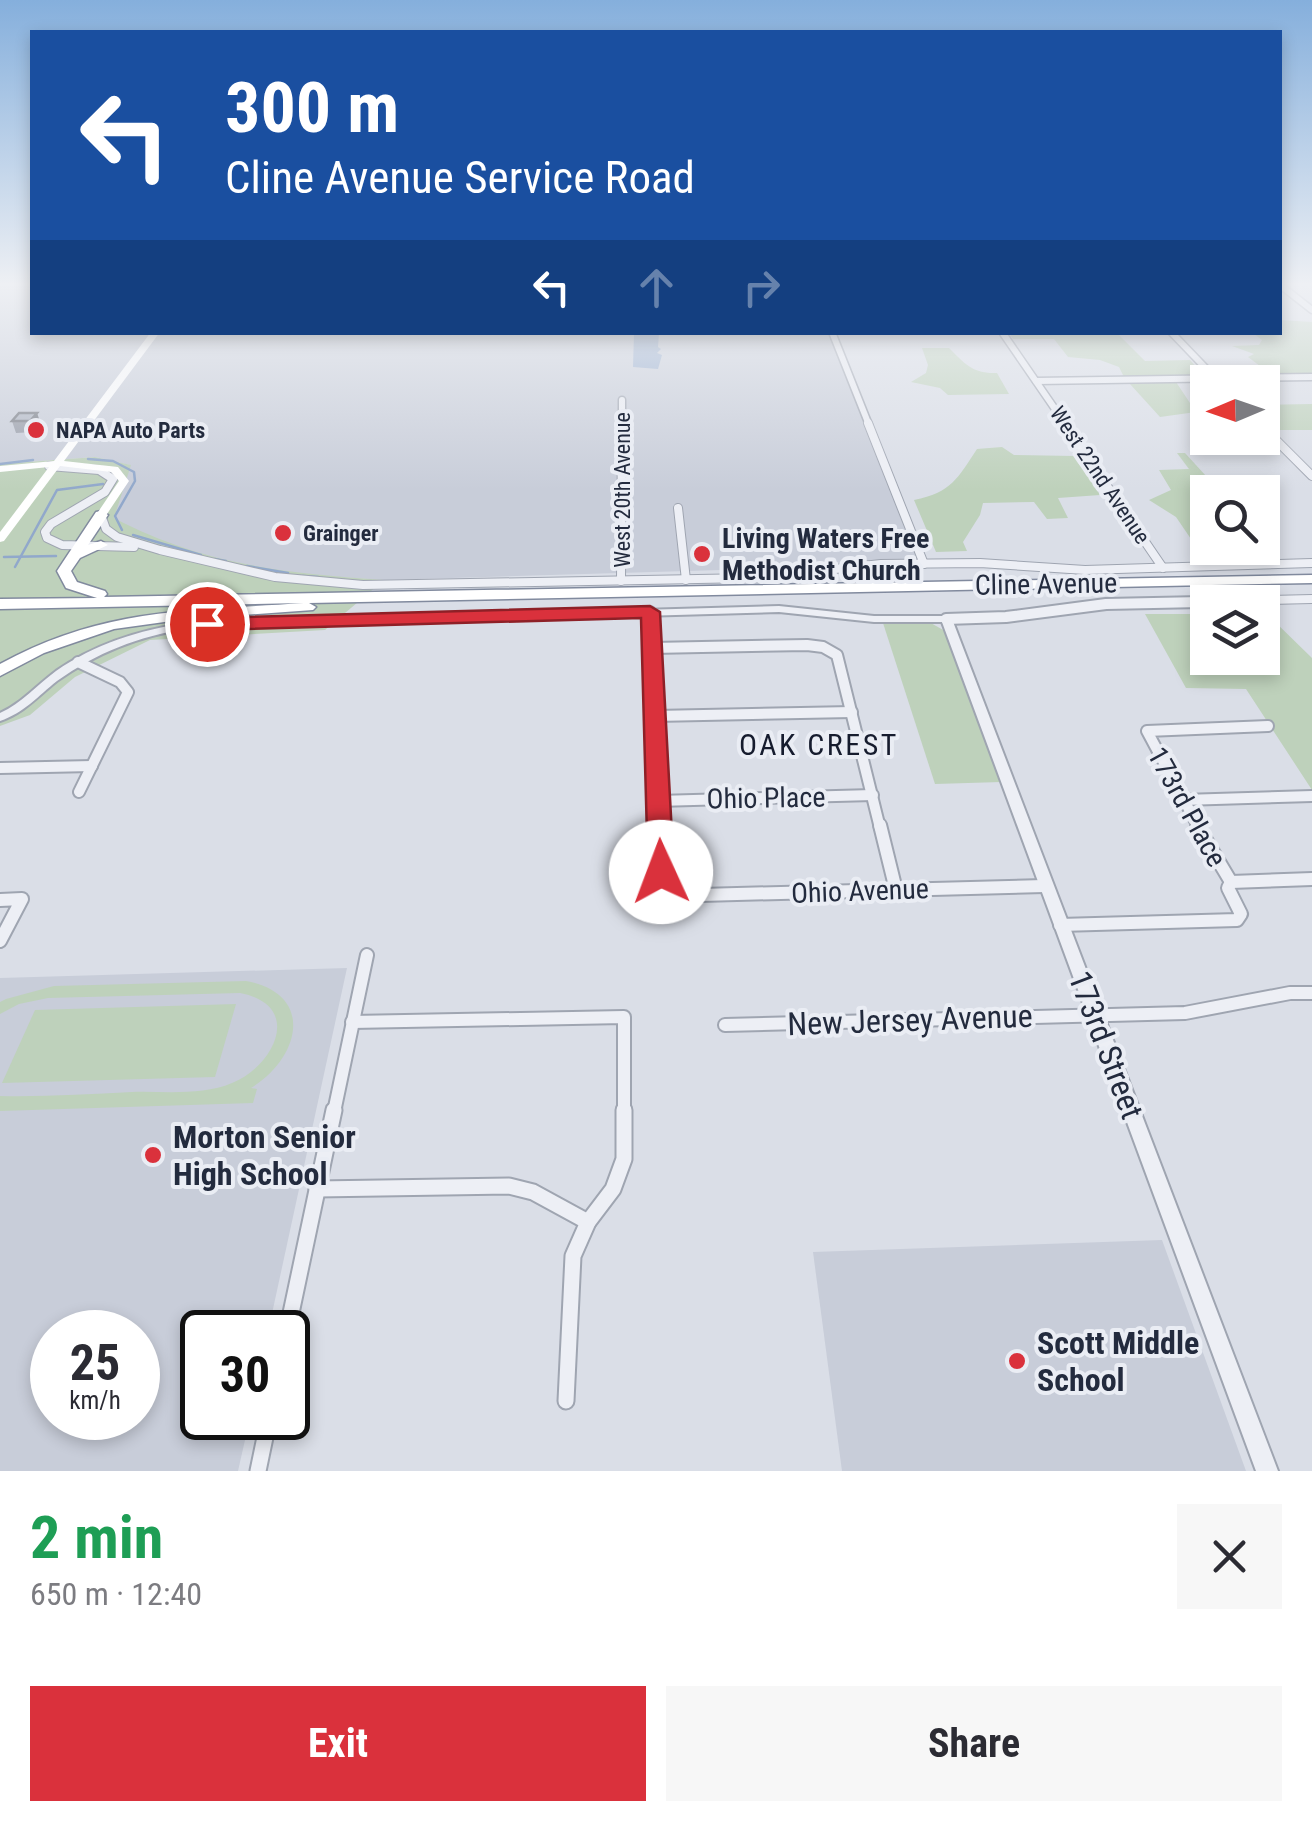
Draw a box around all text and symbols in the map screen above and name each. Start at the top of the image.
text: 300 m [225,67,399,149]
icon: left [60,70,190,200]
text: Cline Avenue Service Road [225,151,695,204]
icon: left [524,260,579,315]
icon: ahead [629,260,684,315]
icon: right [734,260,789,315]
north arrow [1190,365,1280,455]
map controls [1190,365,1280,675]
street label: West 22nd Avenue [1045,402,1155,548]
street label: West 20th Avenue [610,412,635,568]
place label: NAPA Auto Parts [56,418,205,443]
marker: NAPA Auto Parts [25,419,47,441]
button: search [1190,475,1280,565]
place label: Grainger [303,521,378,546]
marker: Grainger [272,522,294,544]
place label: Living Waters Free Methodist Church [722,522,929,587]
marker: Living Waters Free Methodist Church [691,543,713,565]
street label: Cline Avenue [974,566,1118,602]
pin [165,582,250,667]
button: layers [1190,585,1280,675]
icon: arrive [180,597,235,652]
district label: OAK CREST [739,727,899,762]
street label: 173rd Place [1141,742,1233,872]
street label: Ohio Place [706,780,826,816]
position arrow [609,820,713,924]
street label: Ohio Avenue [791,872,929,910]
street label: 173rd Street [1060,966,1152,1124]
street label: New Jersey Avenue [787,997,1033,1043]
place label: Morton Senior High School [173,1118,356,1193]
marker: Morton Senior High School [142,1144,164,1166]
speed limit sign: 30 [180,1310,310,1440]
place label: Scott Middle School [1037,1324,1199,1399]
text: 25 [70,1334,120,1392]
marker: Scott Middle School [1006,1350,1028,1372]
text: km/h [69,1386,121,1415]
text: 2 min [30,1502,163,1573]
button: close [1177,1504,1282,1609]
text: 650 m · 12:40 [30,1575,202,1613]
button: Exit [30,1686,646,1801]
button: Share [666,1686,1282,1801]

